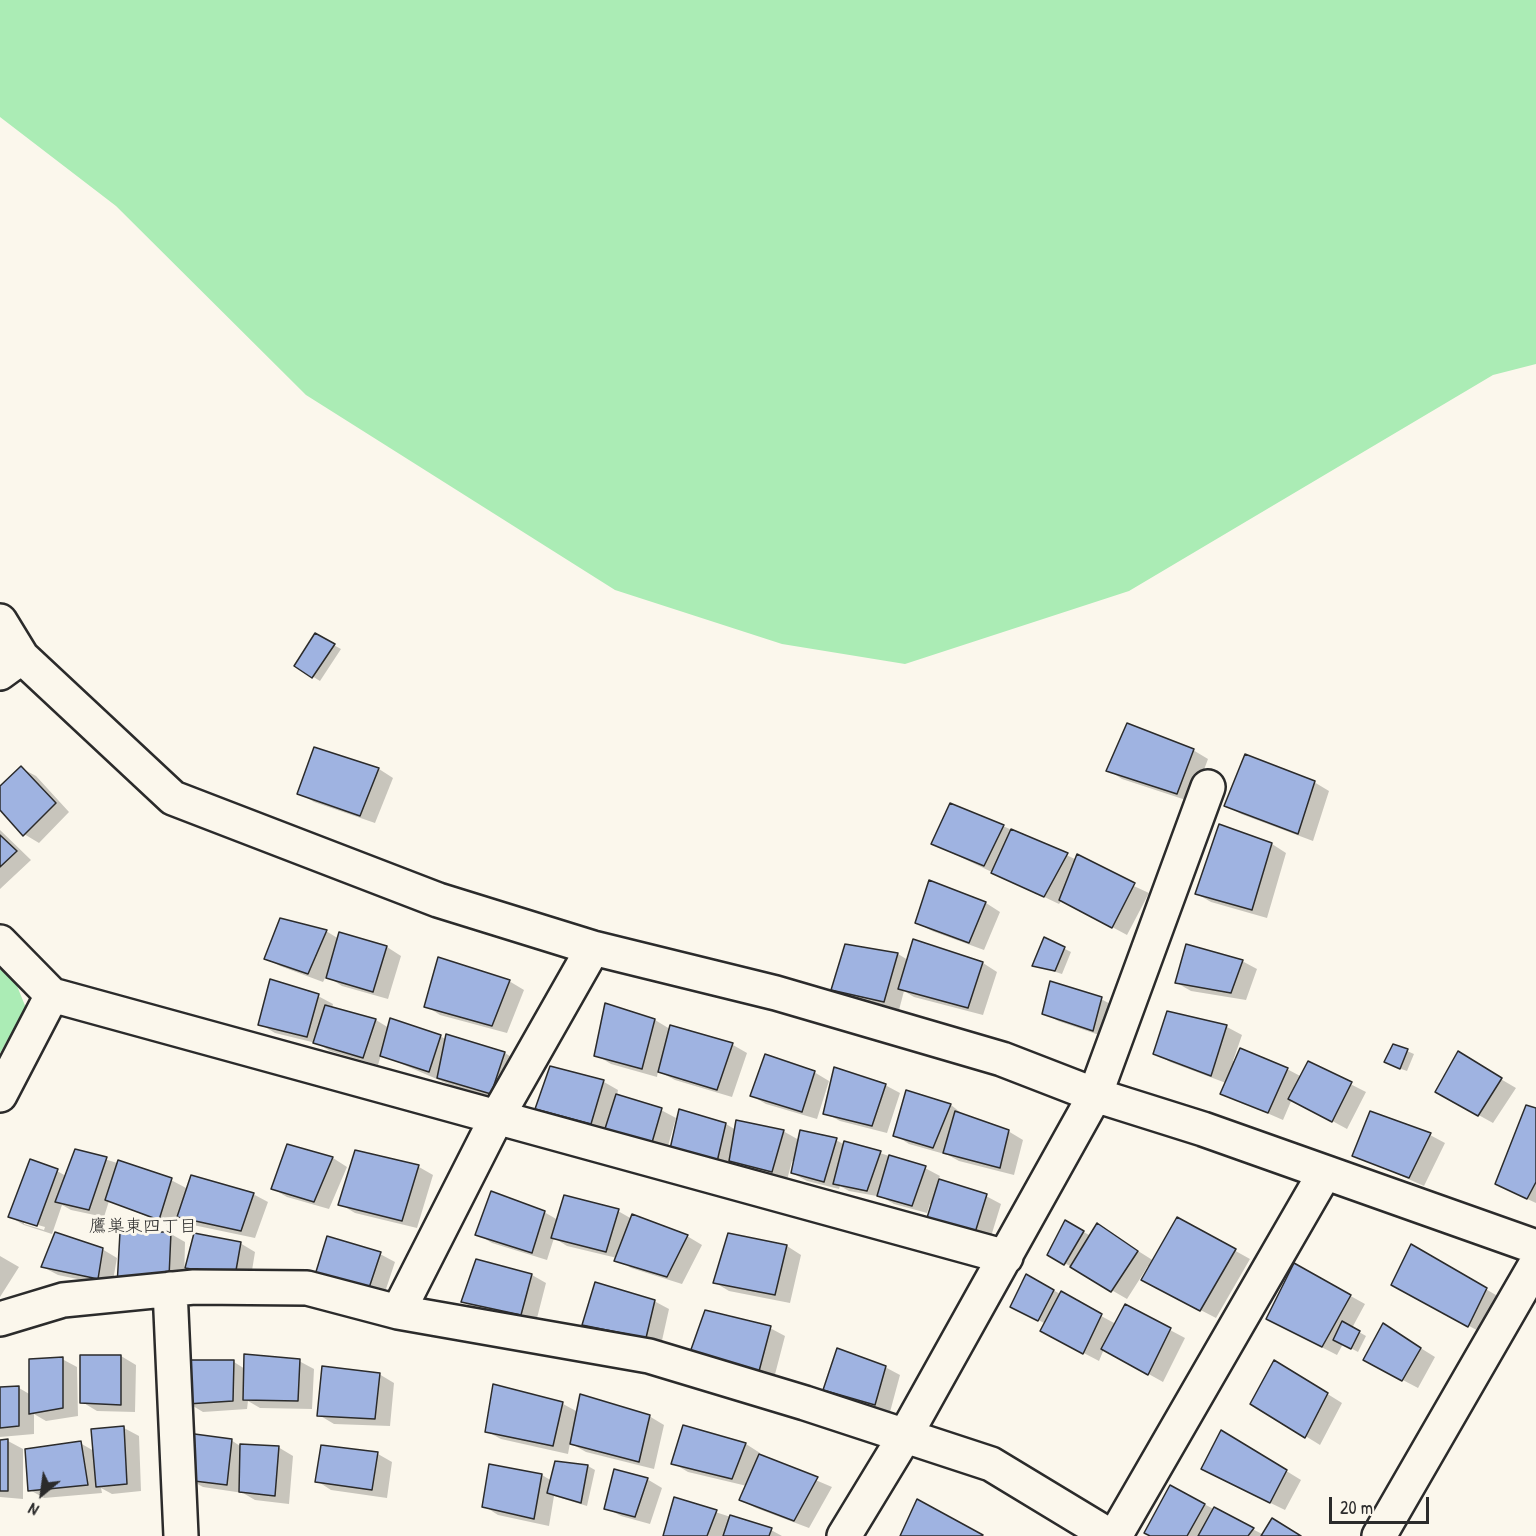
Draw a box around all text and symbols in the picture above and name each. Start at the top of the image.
district label: 鷹巣東四丁目 [89,1216,197,1238]
north arrow [12,1464,72,1524]
scale bar [1332,1485,1432,1523]
text: 20 m [1340,1495,1373,1520]
text: N [24,1498,42,1521]

